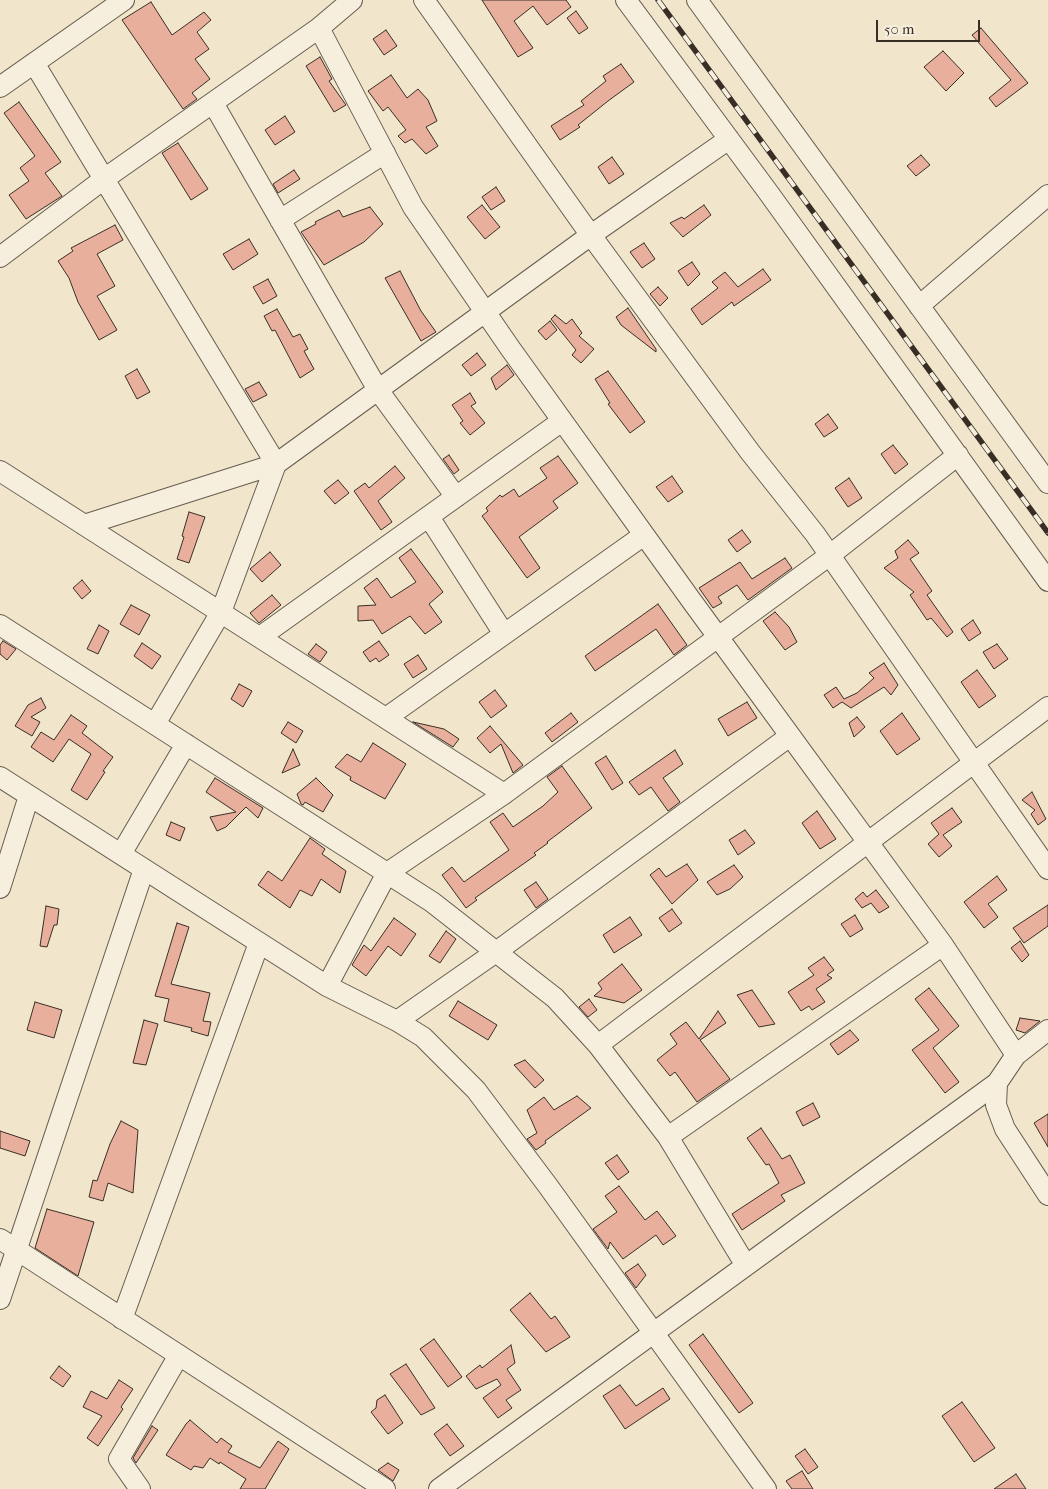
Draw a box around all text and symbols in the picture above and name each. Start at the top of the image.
scale bar [878,10,982,42]
text: 50 m [884,20,914,38]

